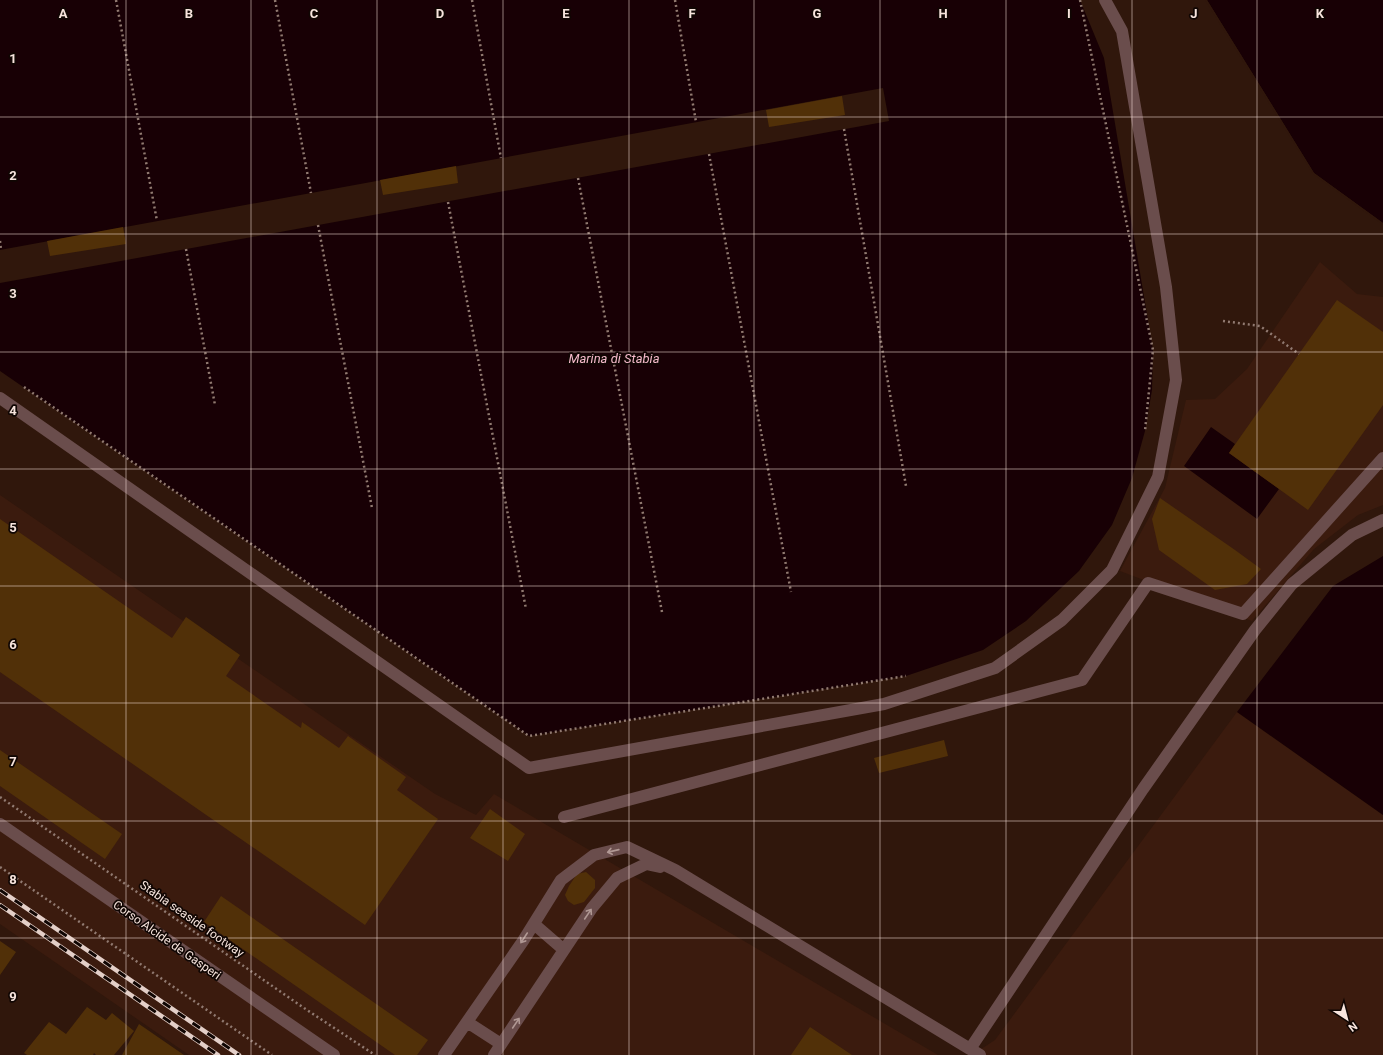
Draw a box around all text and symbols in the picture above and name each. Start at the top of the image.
text: A [59,6,68,21]
text: B [185,6,193,21]
text: C [310,6,319,21]
text: D [436,6,444,21]
text: E [562,6,570,21]
text: F [688,6,696,21]
text: G [813,6,822,21]
text: H [938,6,948,21]
text: I [1067,6,1071,21]
text: J [1190,6,1198,21]
text: K [1316,6,1325,21]
text: 1 [9,51,17,66]
text: 2 [9,168,17,183]
text: 3 [9,286,17,301]
water label: Marina di Stabia [568,351,660,366]
text: 4 [9,403,17,418]
text: 5 [9,520,17,535]
text: 6 [9,637,17,652]
text: 7 [9,754,17,769]
one-way arrow [607,847,620,855]
text: 8 [9,872,17,887]
street label: Stabia seaside footway [137,878,247,960]
street label: Corso Alcide de Gasperi [111,898,223,982]
one-way arrow [584,909,592,920]
one-way arrow [520,932,528,944]
text: 9 [9,989,17,1004]
north arrow [1327,999,1367,1039]
one-way arrow [512,1017,520,1028]
text: N [1345,1019,1360,1034]

